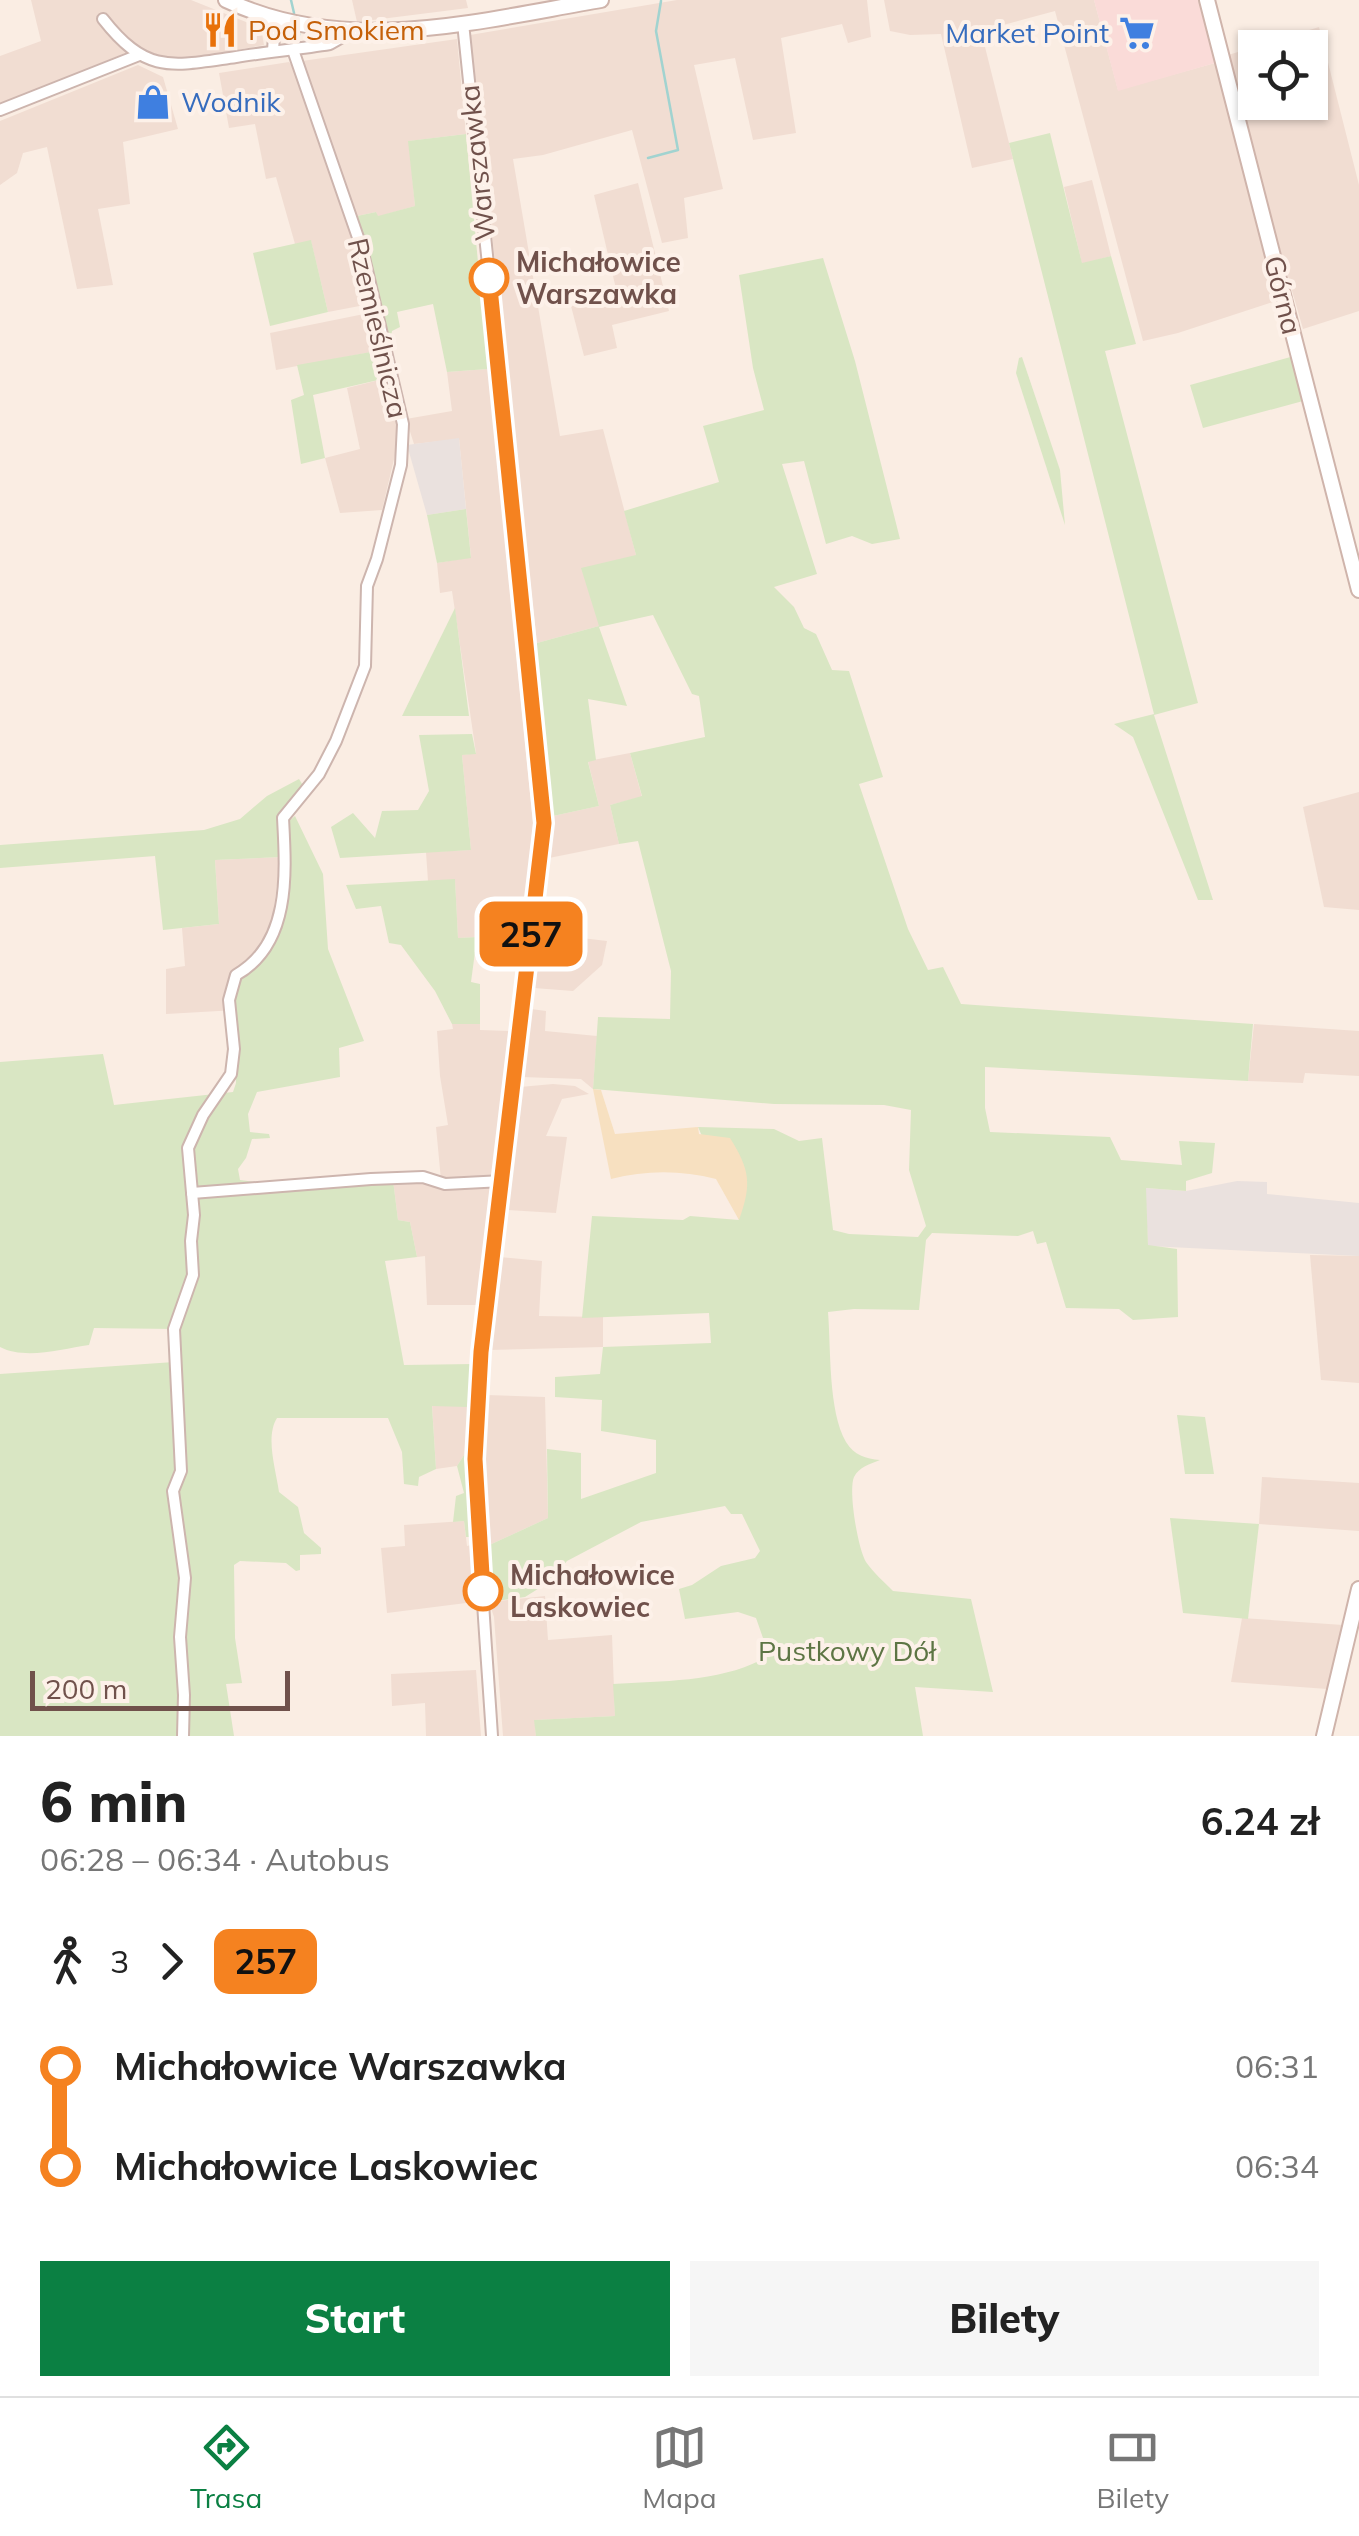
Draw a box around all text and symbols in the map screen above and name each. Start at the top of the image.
restaurant icon: Pod Smokiem [201,11,239,49]
place label: Pod Smokiem [248,12,425,47]
supermarket icon: Market Point [1118,14,1156,52]
place label: Market Point [945,15,1109,50]
map controls [1238,30,1328,120]
button: locate [1238,30,1328,120]
shop icon: Wodnik [134,83,172,121]
street label: Warszawka [451,83,502,243]
place label: Wodnik [181,84,281,119]
street label: Rzemieślnicza [341,234,416,421]
place label: Michałowice Warszawka [516,244,681,311]
street label: Górna [1257,252,1310,338]
marker: Michałowice Warszawka [470,259,508,297]
line badge: 257 [474,902,588,966]
text: 257 [499,912,563,956]
place label: Michałowice Laskowiec [510,1557,675,1624]
marker: Michałowice Laskowiec [464,1572,502,1610]
park label: Pustkowy Dół [758,1633,937,1668]
scale bar [30,1666,290,1710]
text: 200 m [45,1671,127,1706]
text: 6 min [40,1767,187,1836]
text: 6.24 zł [1201,1797,1319,1845]
text: 06:28 – 06:34 · Autobus [40,1839,390,1879]
icon: walk [40,1934,95,1989]
icon: forward [144,1934,199,1989]
text: 257 [234,1939,297,1983]
text: 3 [110,1941,129,1981]
text: Michałowice Warszawka [114,2042,567,2090]
text: 06:31 [1235,2046,1319,2086]
text: Michałowice Laskowiec [114,2142,538,2190]
text: 06:34 [1235,2146,1319,2186]
button: Start [40,2261,670,2376]
button: Bilety [690,2261,1319,2376]
tab: Trasa [190,2420,262,2515]
tab: Mapa [642,2420,717,2515]
tab: Bilety [1097,2420,1169,2515]

